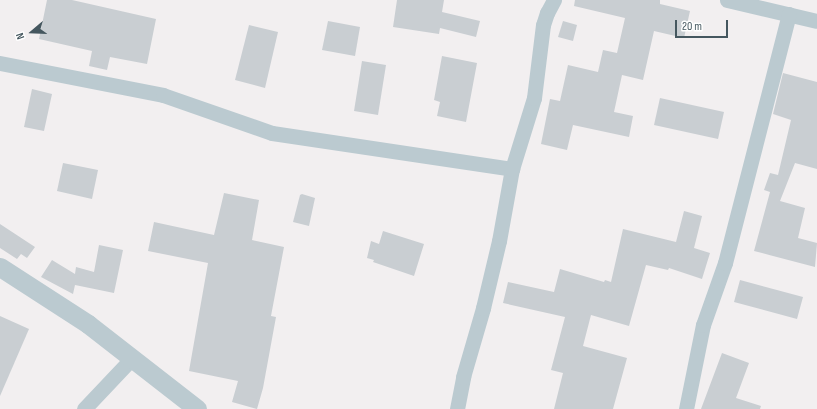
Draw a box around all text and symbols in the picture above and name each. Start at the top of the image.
north arrow [12,12,52,52]
scale bar [677,12,730,38]
text: 20 m [682,19,702,34]
text: N [13,31,27,41]

